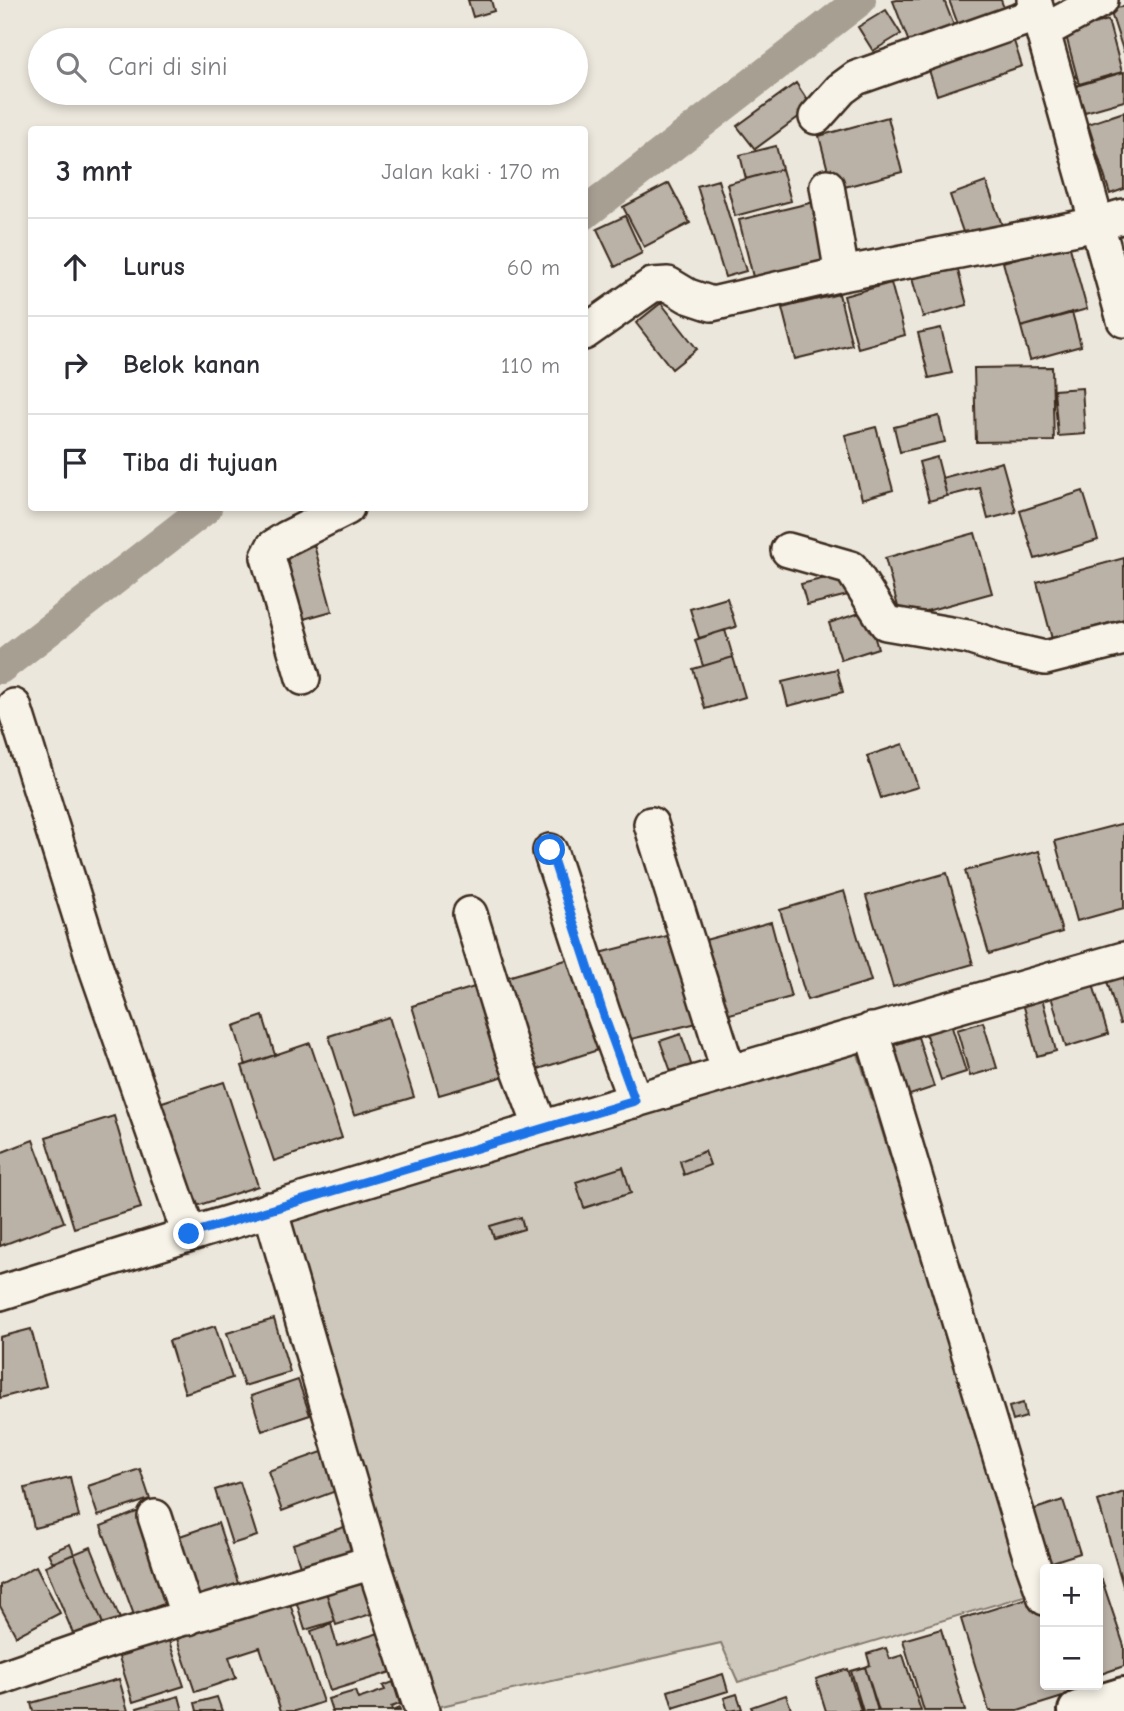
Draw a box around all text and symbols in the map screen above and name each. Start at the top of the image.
search box [28,28,588,105]
icon: search [52,48,90,86]
text: Cari di sini [108,52,228,82]
text: 3 mnt [56,154,131,189]
text: Jalan kaki · 170 m [381,158,560,185]
icon: ahead [56,248,94,286]
text: Lurus [123,252,185,282]
text: 60 m [507,254,560,281]
icon: right [56,346,94,384]
text: Belok kanan [123,350,260,380]
text: 110 m [501,352,560,379]
icon: arrive [56,444,94,482]
text: Tiba di tujuan [123,448,278,478]
route start [534,834,565,865]
route end [173,1218,204,1249]
map controls [1040,1564,1103,1690]
button: + [1040,1564,1103,1627]
button: − [1040,1627,1103,1690]

